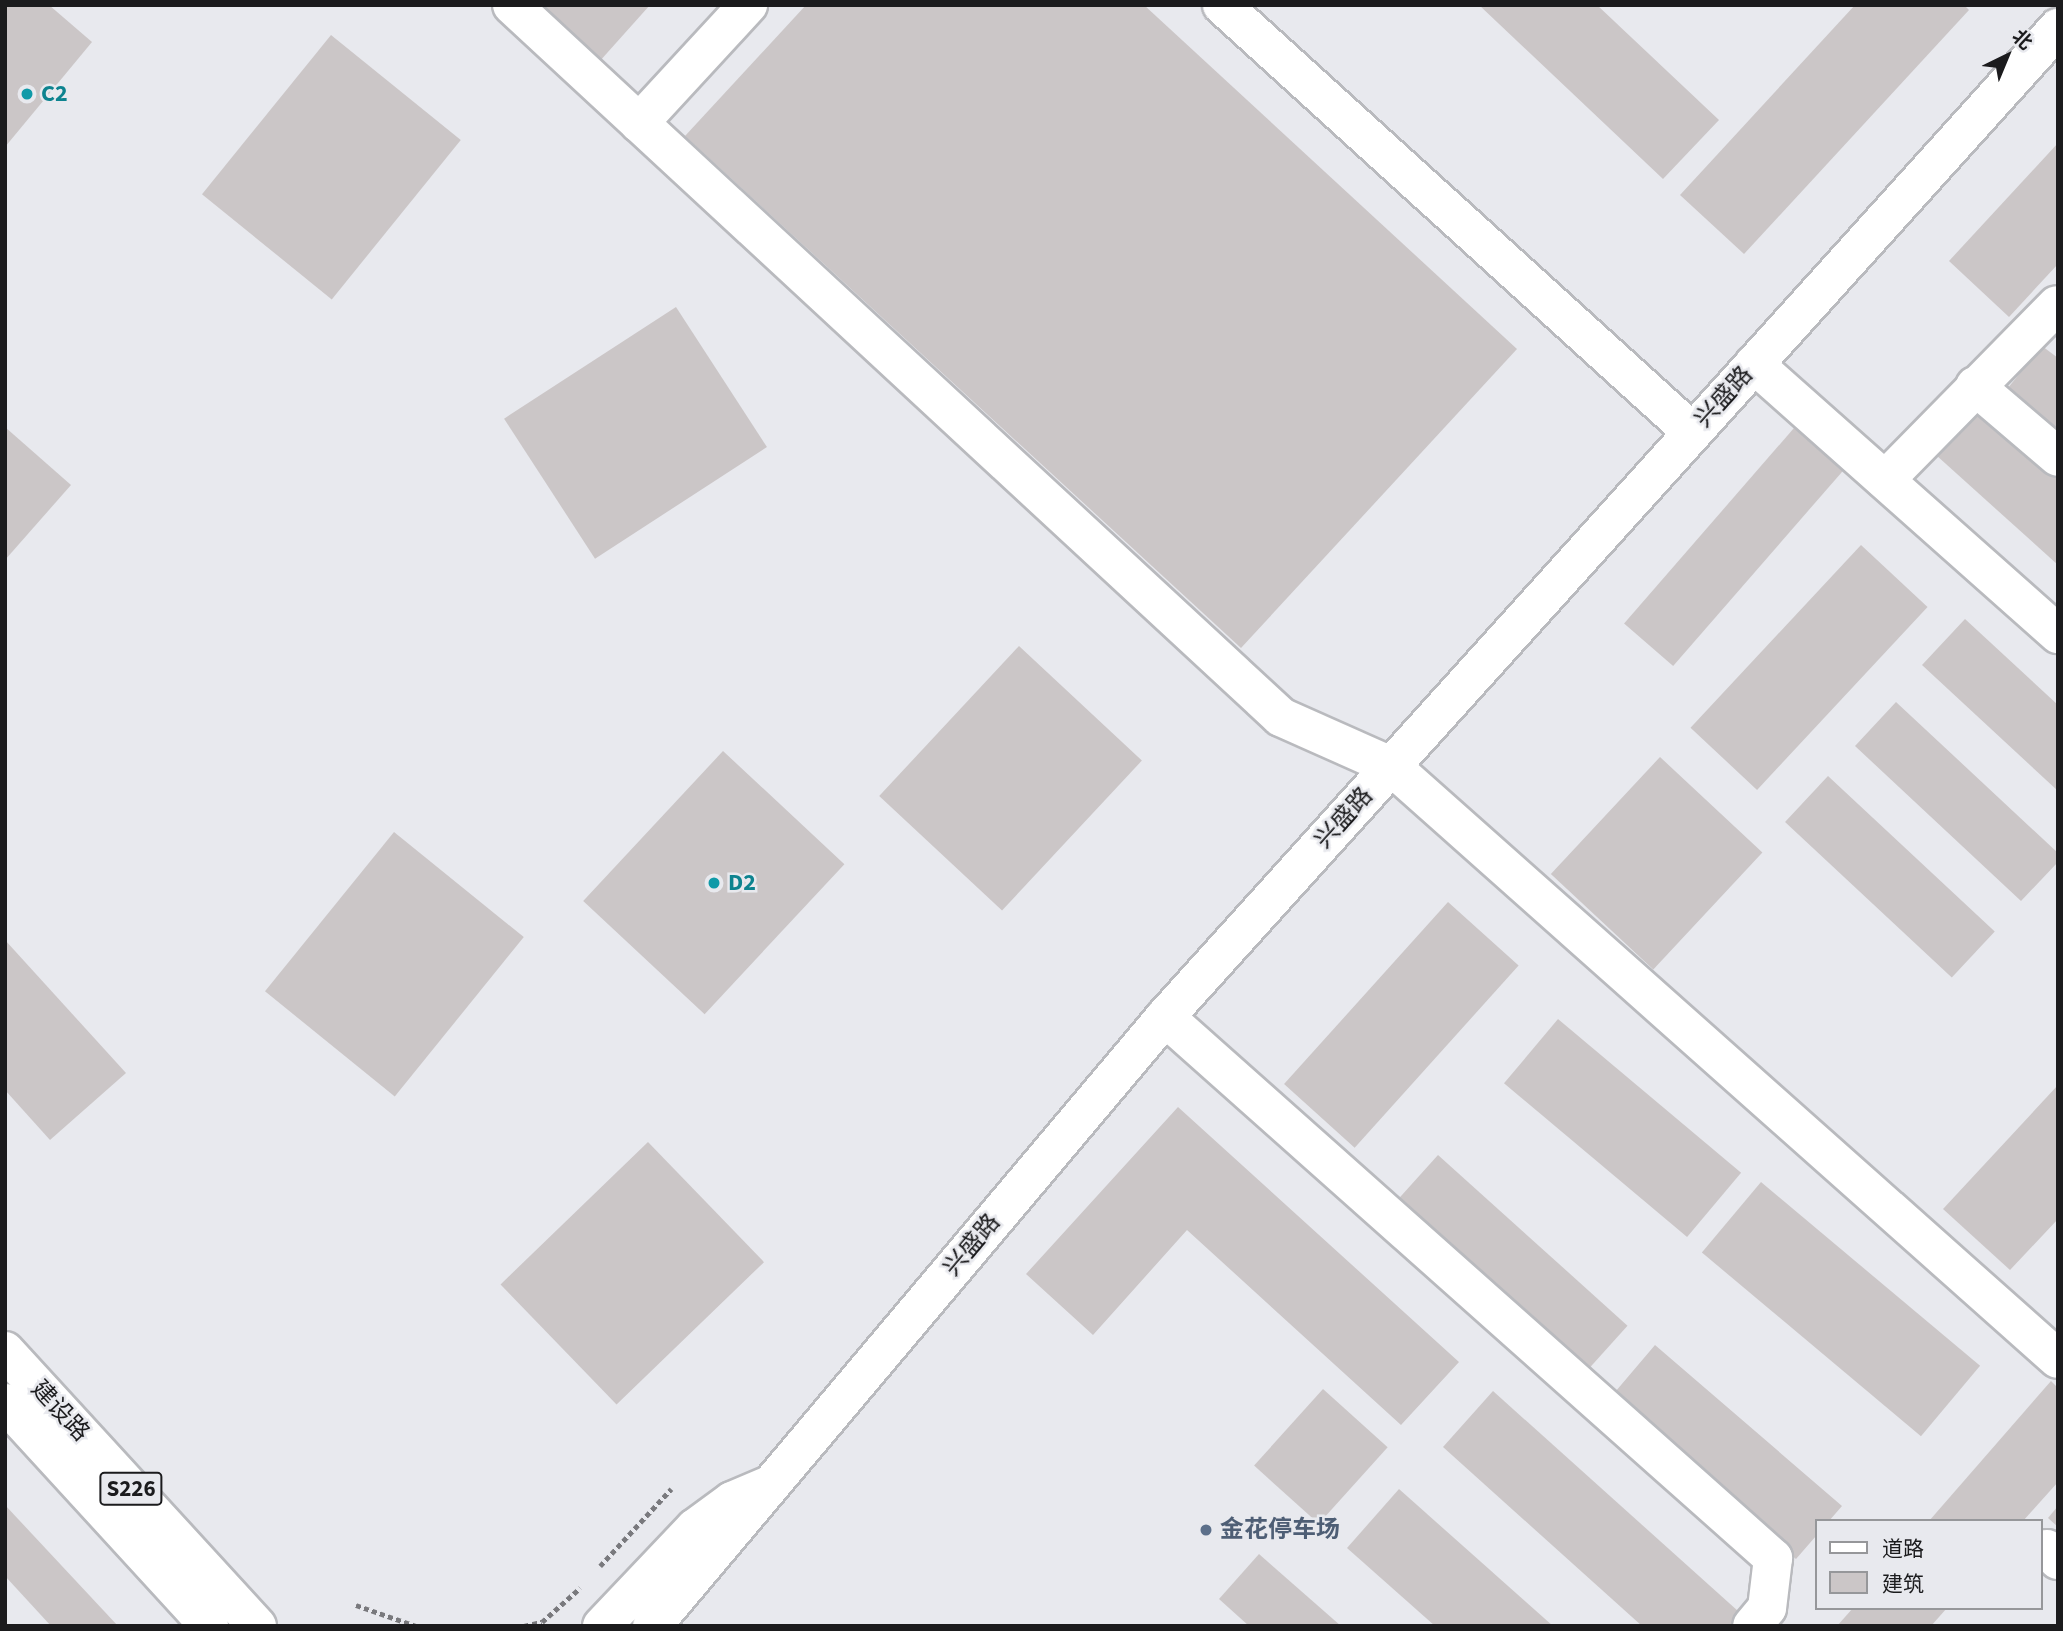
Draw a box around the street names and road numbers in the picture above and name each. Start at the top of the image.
street label: 兴盛路 [1689,361,1759,433]
street label: 兴盛路 [1309,782,1379,854]
street label: 兴盛路 [938,1208,1006,1282]
street label: 建设路 [25,1375,95,1447]
road number: S226 [98,1470,164,1508]

